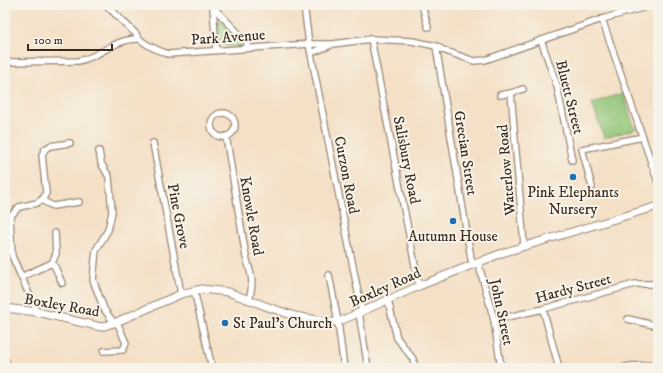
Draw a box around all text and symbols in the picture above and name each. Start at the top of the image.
street label: Park Avenue [190,25,266,50]
scale bar [28,26,112,52]
text: 100 m [34,33,63,48]
street label: Bluett Street [551,58,588,136]
street label: Grecian Street [449,109,482,197]
street label: Salisbury Road [389,115,424,206]
street label: Waterlow Road [493,123,520,217]
street label: Curzon Road [330,135,363,216]
marker: Pink Elephants Nursery [568,172,578,182]
street label: Knowle Road [235,175,268,258]
street label: Pine Grove [163,182,194,250]
place label: Pink Elephants Nursery [527,183,619,219]
marker: Autumn House [448,216,458,226]
place label: Autumn House [408,227,498,246]
street label: Boxley Road [347,263,424,312]
street label: Hardy Street [533,269,613,308]
street label: John Street [485,275,518,347]
street label: Boxley Road [23,290,102,322]
place label: St Paul's Church [233,314,333,333]
marker: St Paul's Church [220,318,230,328]

